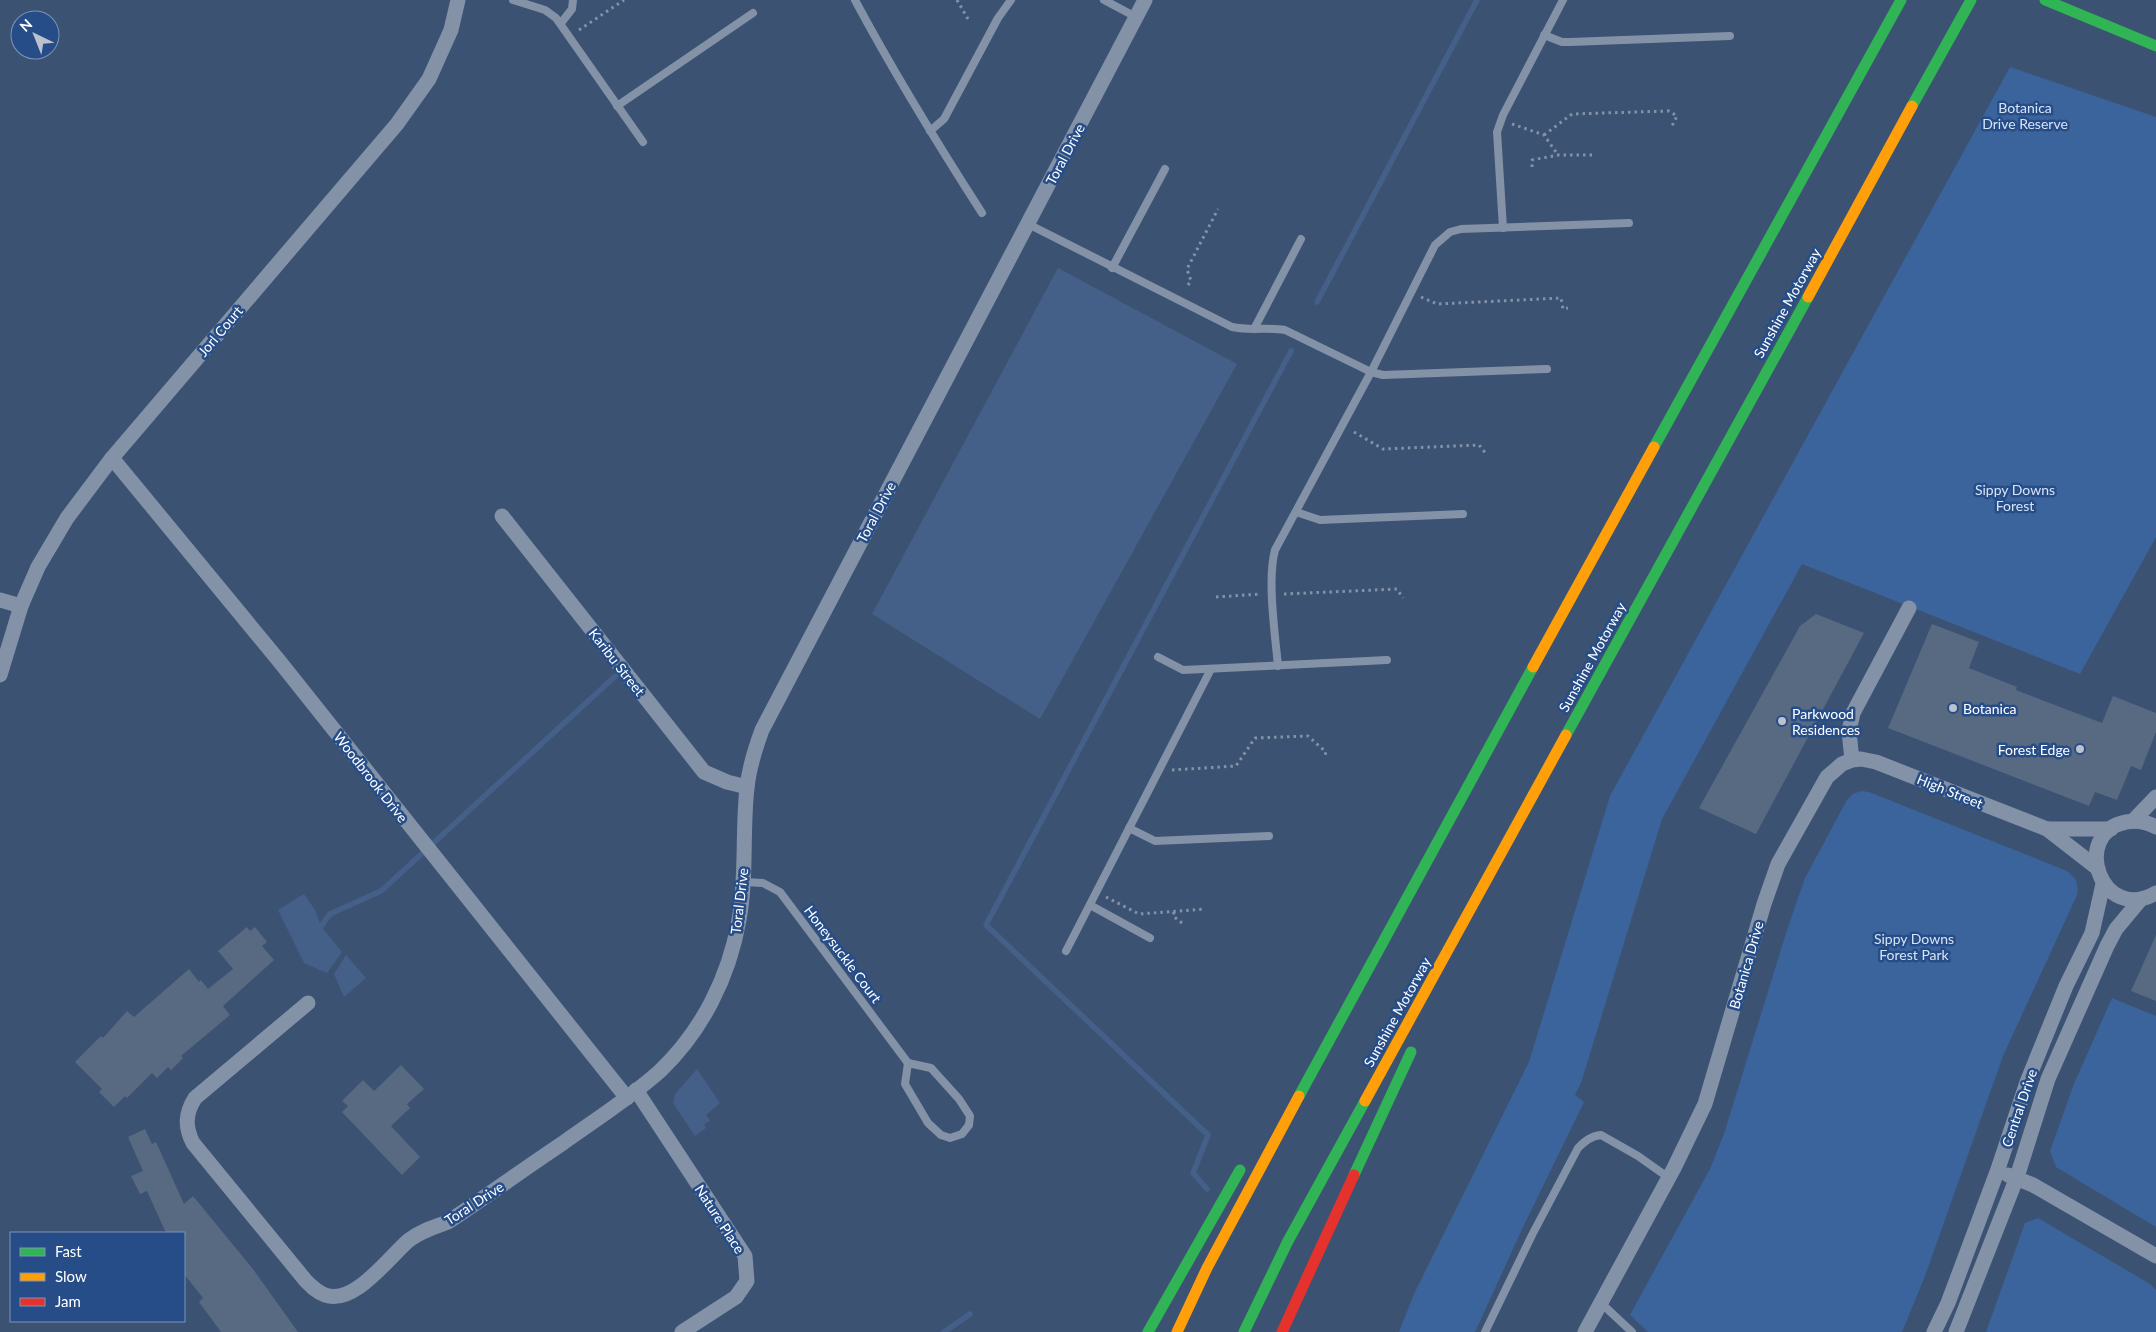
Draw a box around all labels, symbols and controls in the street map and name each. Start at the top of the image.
north arrow [10,10,60,60]
text: N [16,15,36,35]
park label: Botanica Drive Reserve [1982,99,2068,132]
street label: Toral Drive [1042,121,1088,187]
street label: Sunshine Motorway [1750,245,1825,361]
street label: Jorl Court [194,302,246,360]
street label: Toral Drive [853,479,899,545]
park label: Sippy Downs Forest [1975,481,2055,514]
street label: Sunshine Motorway [1555,599,1630,715]
street label: Karibu Street [585,625,649,699]
place label: Botanica [1963,700,2017,717]
marker: Botanica [1947,702,1959,714]
place label: Parkwood Residences [1792,705,1860,738]
marker: Parkwood Residences [1776,715,1788,727]
street label: Woodbrook Drive [330,728,412,826]
place label: Forest Edge [1998,741,2070,758]
marker: Forest Edge [2074,743,2086,755]
street label: High Street [1915,770,1985,812]
street label: Toral Drive [726,867,752,935]
street label: Honeysuckle Court [801,902,885,1006]
street label: Botanica Drive [1725,919,1767,1011]
park label: Sippy Downs Forest Park [1874,930,1954,963]
street label: Sunshine Motorway [1360,954,1435,1070]
street label: Central Drive [1998,1067,2040,1149]
street label: Toral Drive [441,1178,507,1228]
street label: Nature Place [691,1181,749,1257]
legend [10,1232,185,1322]
text: Fast [55,1242,82,1260]
text: Slow [55,1267,87,1285]
text: Jam [55,1292,81,1310]

